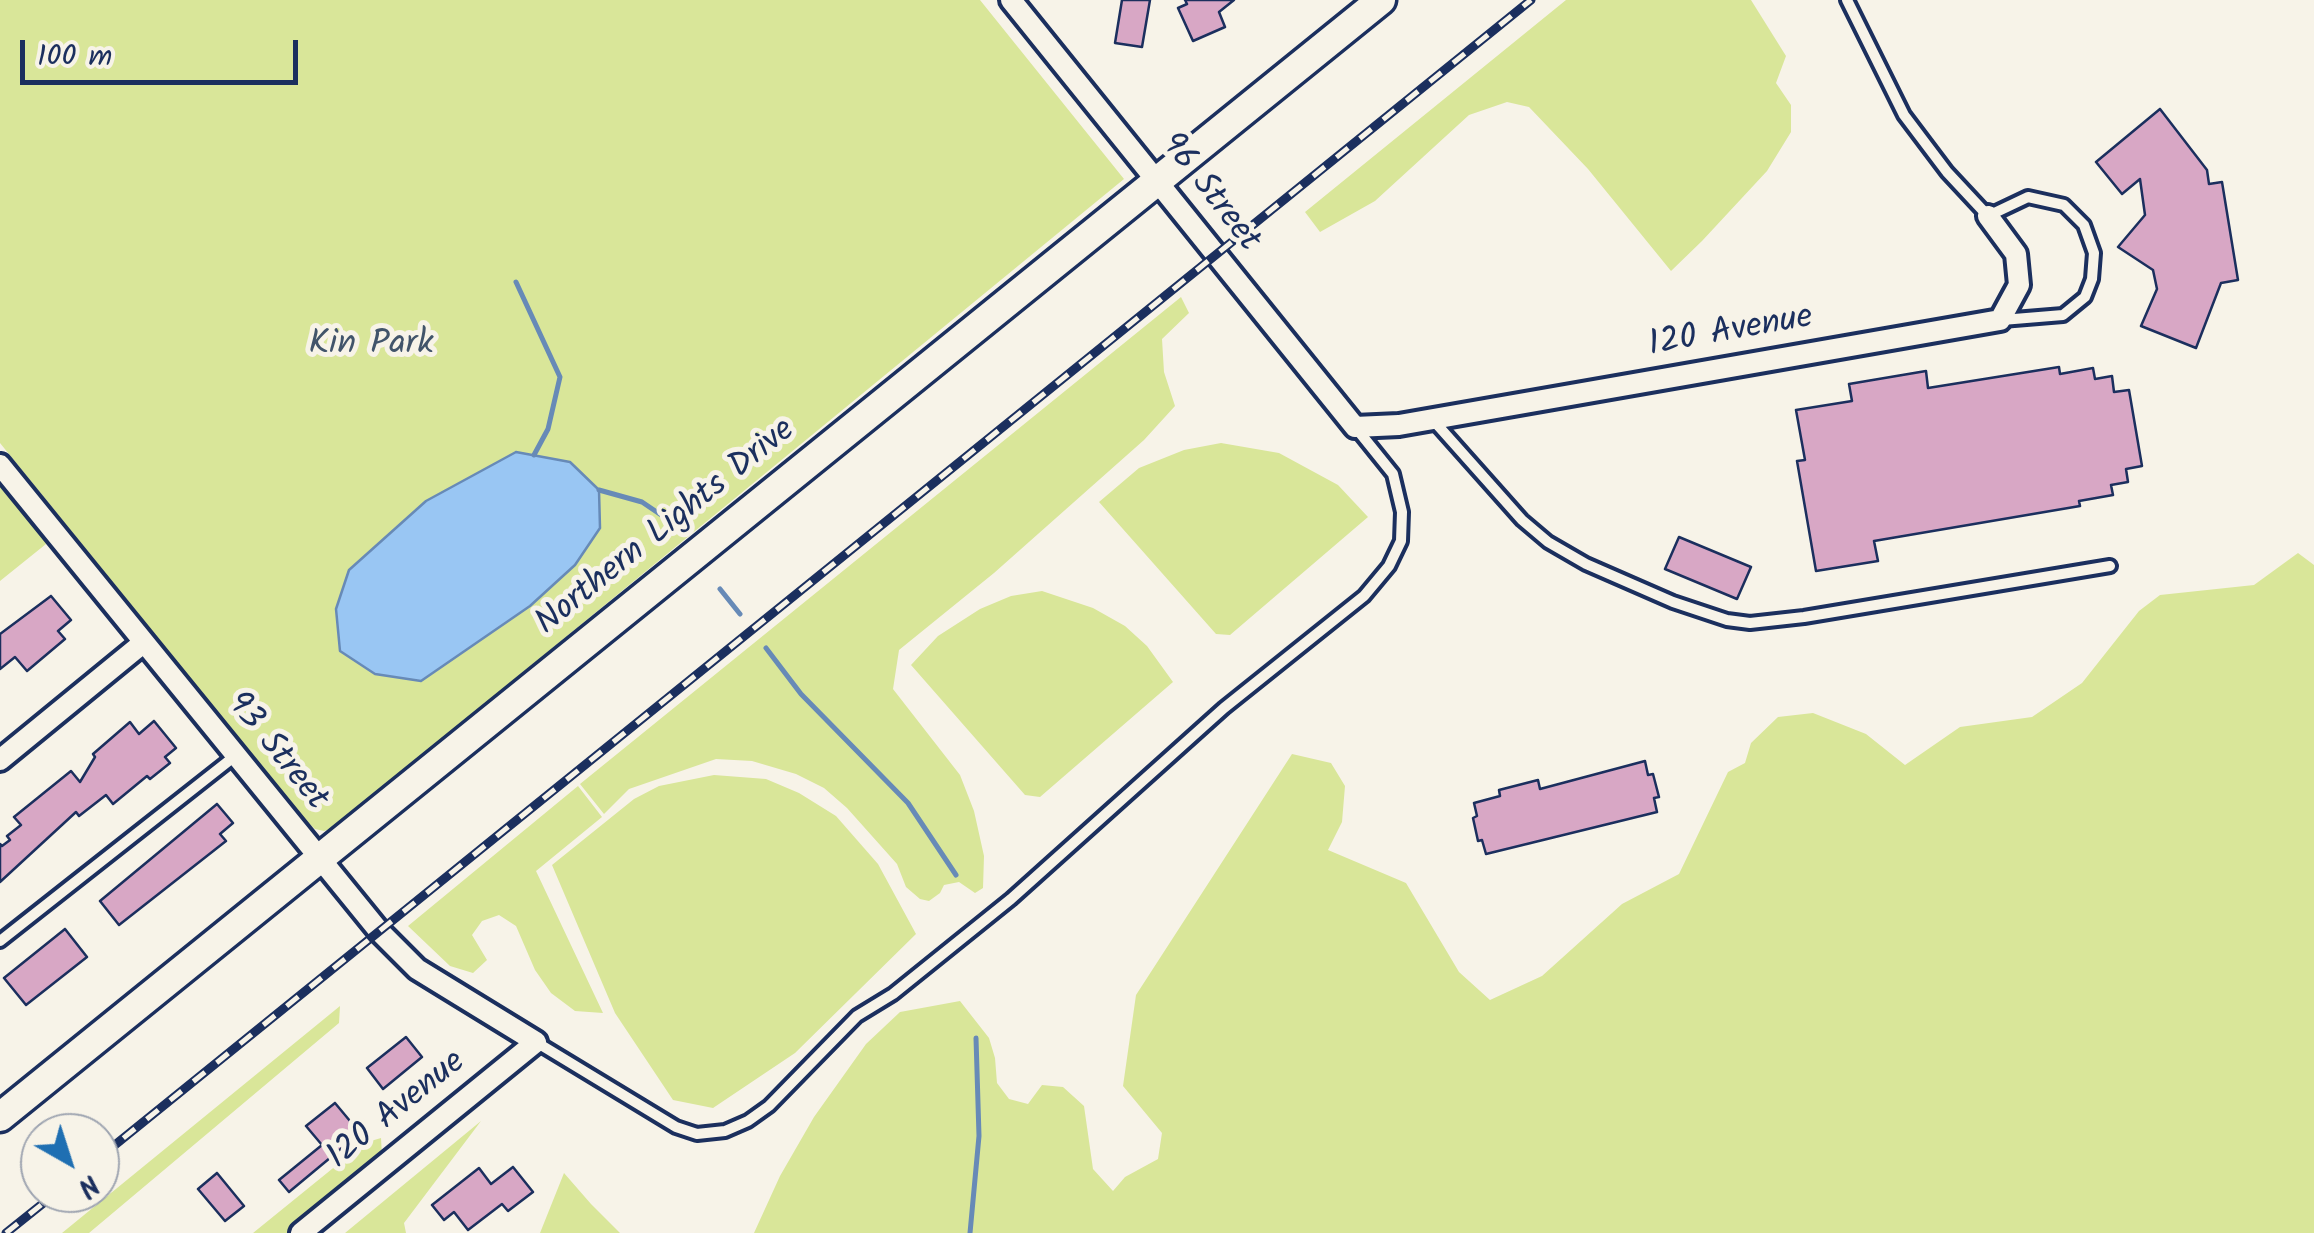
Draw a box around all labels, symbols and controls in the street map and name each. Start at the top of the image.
scale bar [25,20,302,82]
text: 100 m [37,33,112,81]
street label: 96 Street [1149,126,1267,262]
street label: 120 Avenue [1646,299,1816,369]
park label: Kin Park [308,326,434,368]
street label: Northern Lights Drive [529,411,805,647]
street label: 93 Street [215,685,335,821]
street label: 120 Avenue [320,1043,476,1181]
north arrow [20,1113,120,1213]
text: N [67,1162,109,1208]

